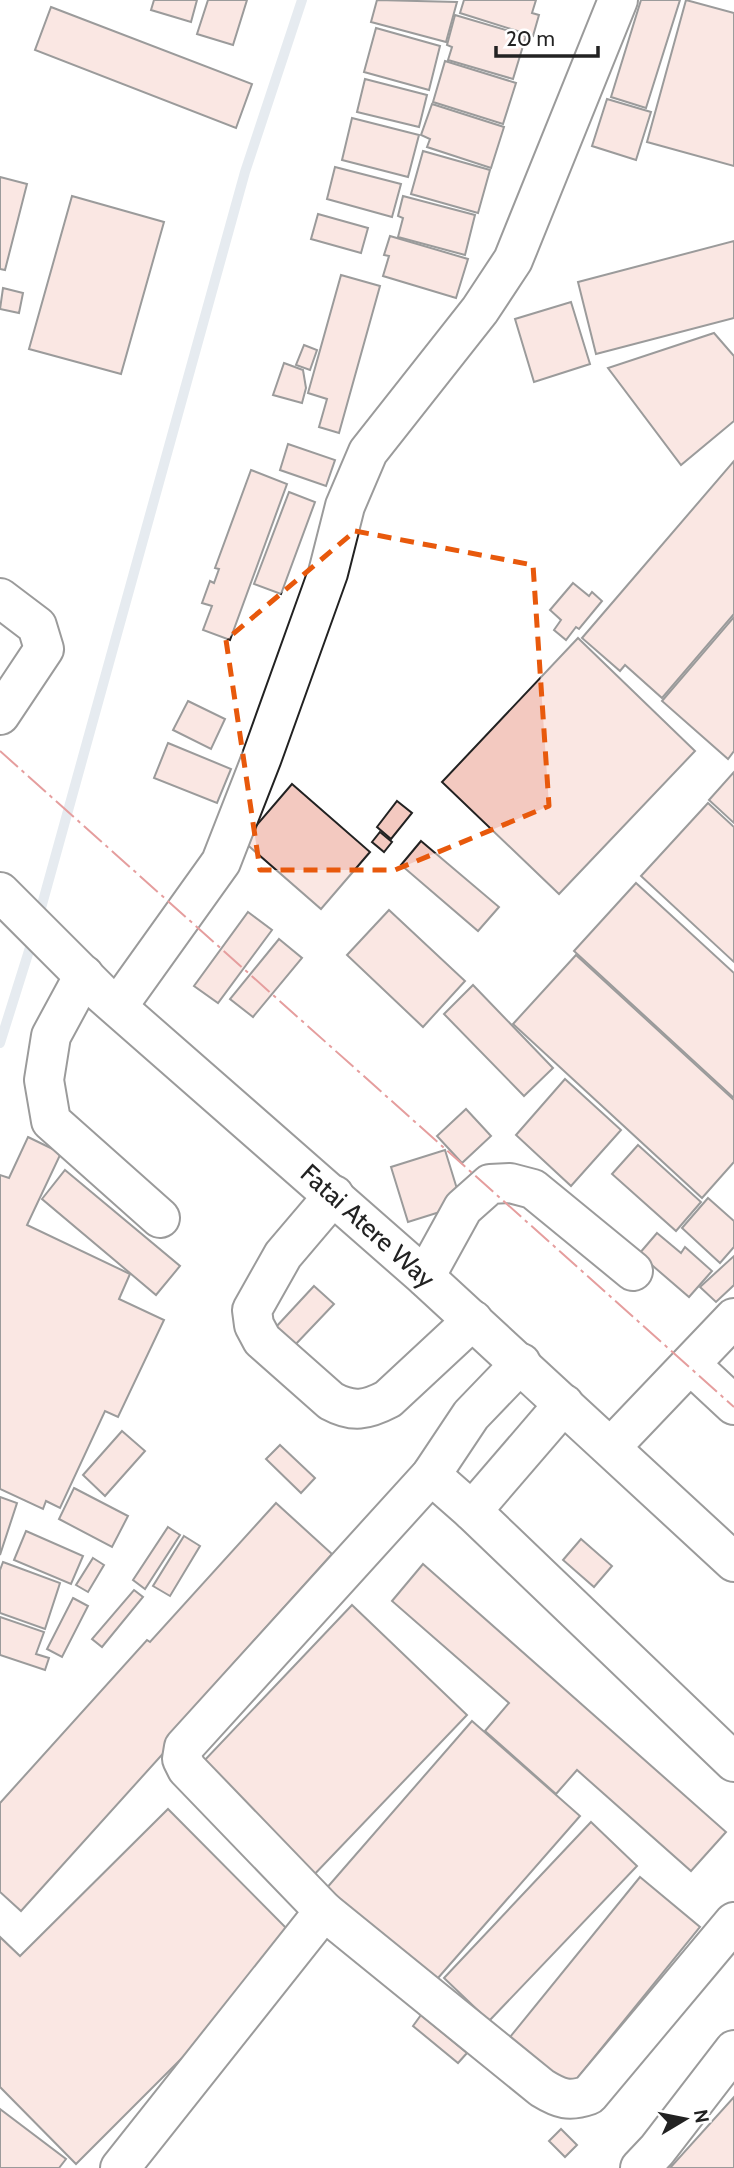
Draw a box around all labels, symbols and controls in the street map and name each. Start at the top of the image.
scale bar [496,14,598,58]
text: 20 m [506,26,555,51]
street label: Fatai Atere Way [294,1157,442,1295]
north arrow [650,2084,720,2154]
text: N [689,2108,714,2125]

